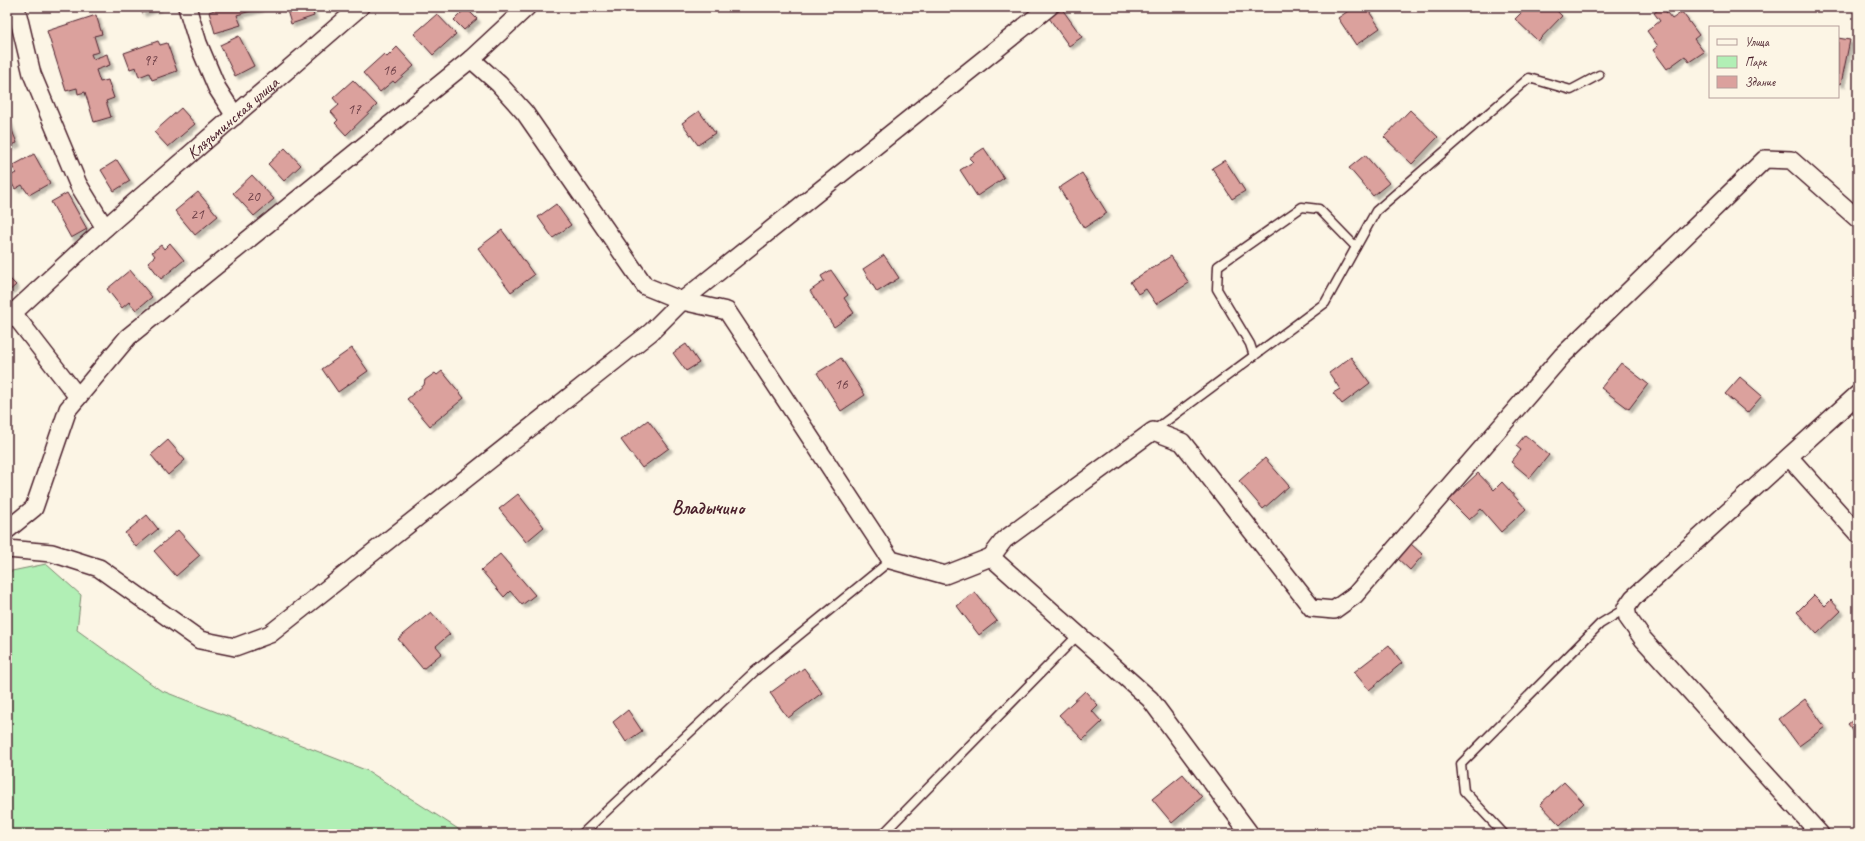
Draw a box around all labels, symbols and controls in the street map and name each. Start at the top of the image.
legend [1709,26,1839,98]
text: Улица [1745,34,1770,50]
house number: 97 [143,51,158,70]
text: Парк [1745,54,1768,70]
house number: 16 [382,61,397,80]
street label: Клязьминская улица [182,71,284,163]
text: Здание [1745,74,1776,90]
house number: 17 [347,100,362,119]
house number: 20 [246,187,261,206]
house number: 21 [190,205,205,224]
house number: 16 [834,375,849,394]
district label: Владычино [672,496,747,520]

